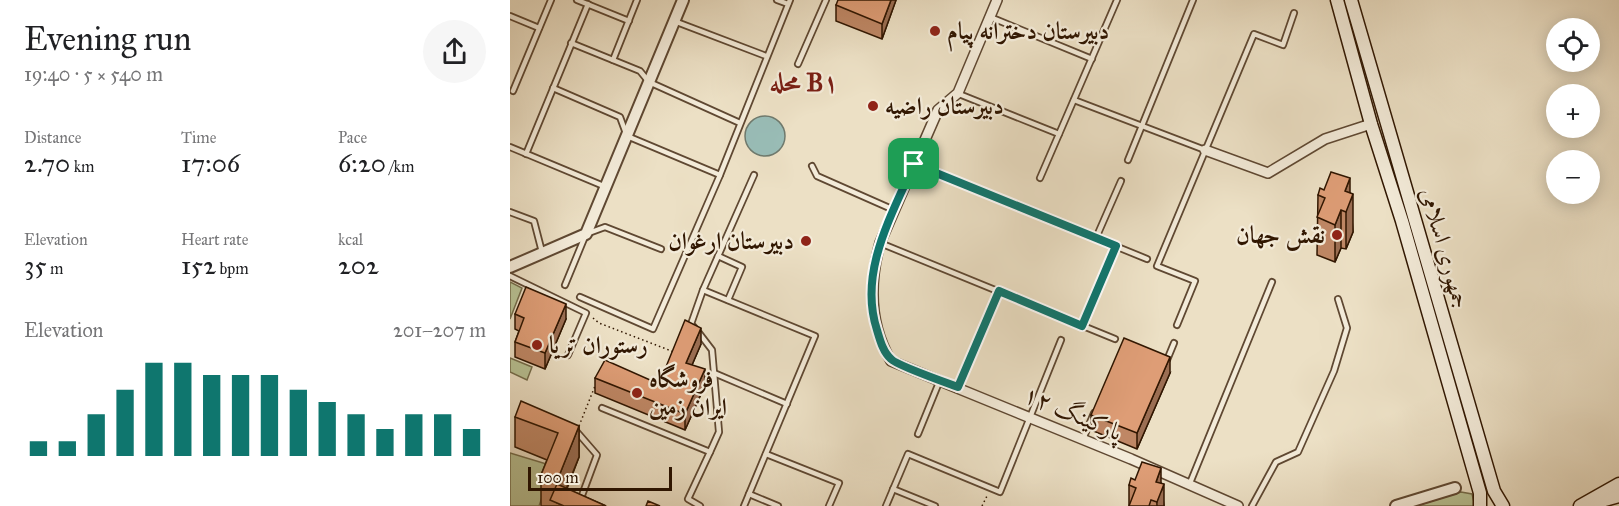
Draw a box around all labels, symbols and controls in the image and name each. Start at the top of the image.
place label: دبیرستان دخترانه پیام [947,16,1109,52]
map controls [1546,18,1600,204]
button: locate [1546,18,1600,72]
text: Evening run [24,19,191,59]
button: share [423,20,486,83]
marker: دبیرستان دخترانه پیام [928,24,942,38]
text: 19:40 · 5 × 540 m [24,62,163,86]
district label: محله B۱ [769,66,839,98]
button: + [1546,84,1600,138]
place label: دبیرستان راضیه [885,91,1004,121]
marker: دبیرستان راضیه [866,99,880,113]
text: Distance [24,128,81,147]
text: Time [181,128,216,147]
text: Pace [338,128,367,147]
pin [888,138,939,189]
text: 2.70 [24,147,70,179]
text: 17:06 [181,147,240,179]
text: 6:20 [338,147,386,179]
icon: arrive [897,147,930,180]
button: − [1546,150,1600,204]
text: km [70,157,95,176]
text: /km [386,157,414,176]
street label: جمهوری اسلامی [1413,184,1477,312]
place label: نقش جهان [1236,220,1325,251]
place label: دبیرستان ارغوان [668,226,794,256]
marker: نقش جهان [1330,228,1344,242]
text: Elevation [24,230,88,249]
text: Heart rate [181,230,248,249]
text: kcal [338,230,363,249]
marker: دبیرستان ارغوان [799,234,813,248]
text: 35 [24,249,46,281]
text: 152 [181,249,216,281]
text: 202 [338,249,379,281]
text: m [46,259,63,278]
text: bpm [216,259,249,278]
text: Elevation [24,318,103,342]
text: 201–207 m [393,318,486,342]
place label: رستوران تریا [549,330,648,360]
marker: رستوران تریا [530,338,544,352]
place label: فروشگاه ایران زمین [649,363,727,422]
street label: پارکینگ ۱۲ [1018,379,1128,450]
marker: فروشگاه ایران زمین [630,386,644,400]
scale bar [528,464,672,492]
text: 100 m [537,468,579,487]

